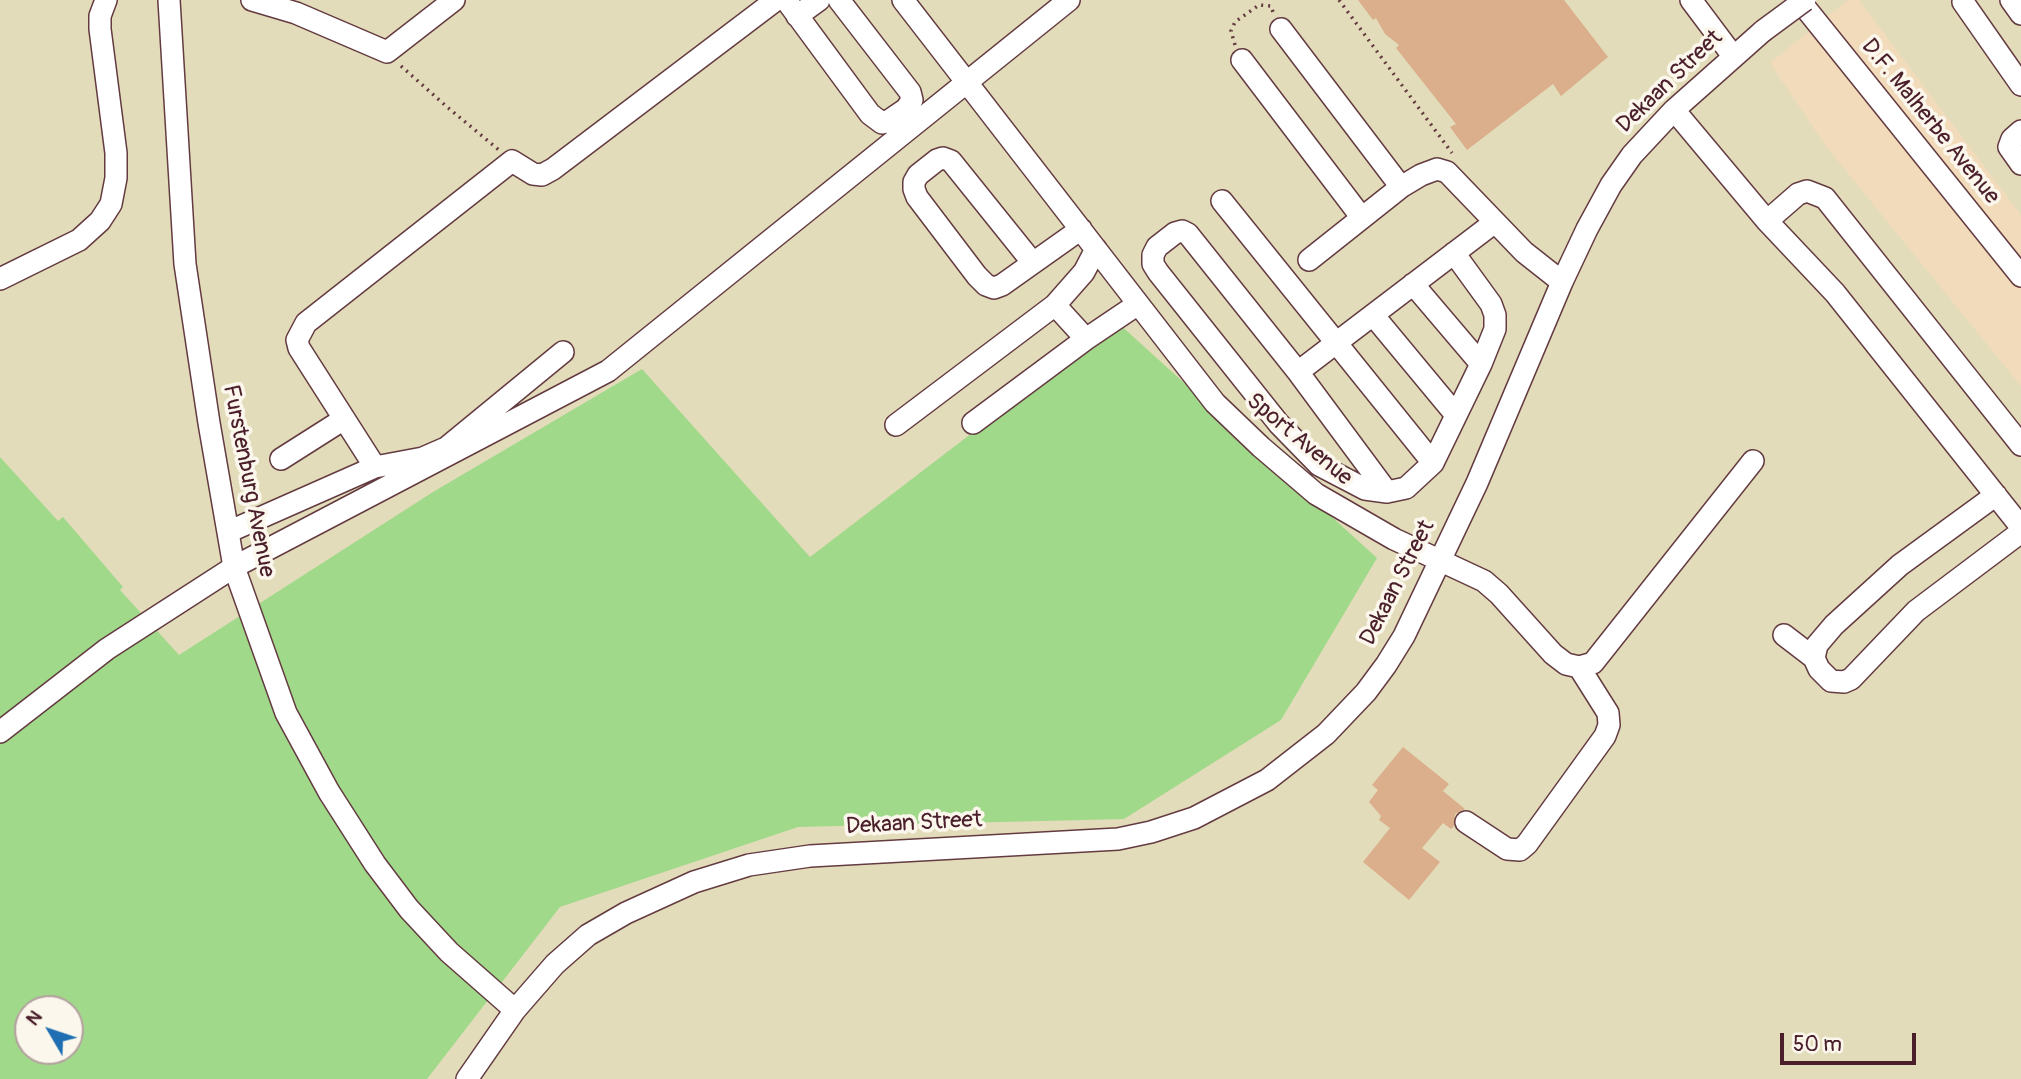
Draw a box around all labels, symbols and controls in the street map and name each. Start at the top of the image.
street label: Dekaan Street [1611,25,1729,139]
street label: D.F. Malherbe Avenue [1855,34,2005,210]
street label: Furstenburg Avenue [216,382,280,580]
street label: Sport Avenue [1240,388,1358,492]
street label: Dekaan Street [1355,516,1441,650]
street label: Dekaan Street [845,807,983,841]
north arrow [14,995,84,1065]
text: N [21,1006,48,1031]
scale bar [1783,1020,1920,1064]
text: 50 m [1793,1031,1842,1058]

